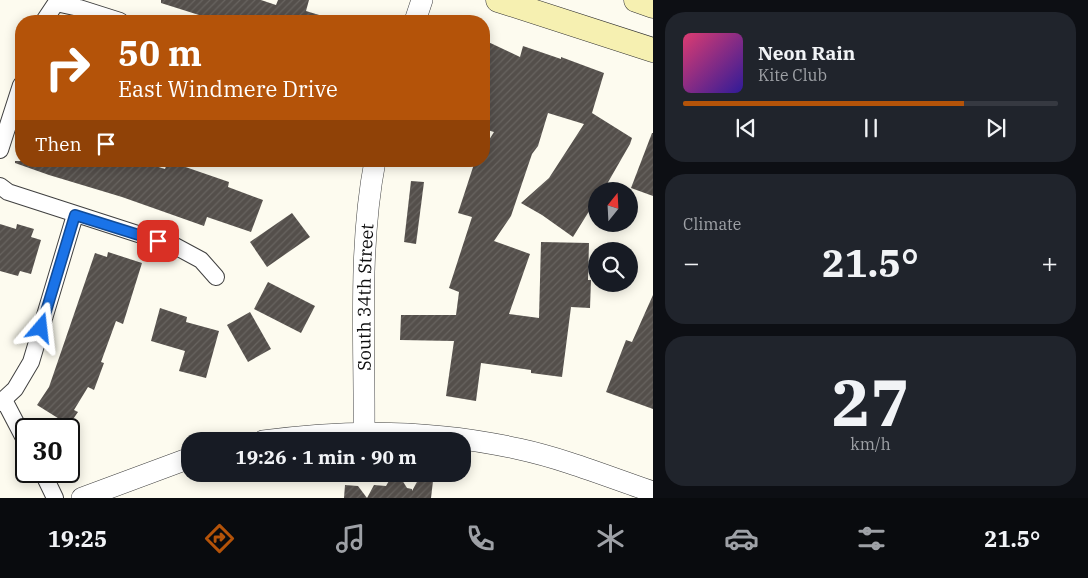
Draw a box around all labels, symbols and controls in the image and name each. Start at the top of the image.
text: 50 m [118,30,202,76]
icon: right [35,35,100,100]
text: Neon Rain [758,41,855,65]
text: Kite Club [758,65,827,85]
text: East Windmere Drive [118,74,338,103]
icon: previous [732,114,760,142]
icon: pause [857,114,885,142]
icon: next [982,114,1010,142]
icon: arrive [92,130,120,158]
text: Then [35,132,82,156]
north arrow [588,182,638,232]
map controls [588,182,638,292]
text: Climate [683,214,741,234]
pin [137,220,179,262]
street label: South 34th Street [352,222,378,371]
icon: arrive [144,227,172,255]
text: 21.5° [822,238,919,287]
button: search [588,242,638,292]
text: − [683,244,700,281]
text: + [1041,244,1058,281]
position arrow [14,301,66,353]
text: 27 [831,359,910,444]
speed limit sign: 30 [15,418,80,483]
text: km/h [850,434,891,454]
text: 19:26 · 1 min · 90 m [235,445,417,469]
icon: directions [202,521,237,556]
icon: music [333,521,368,556]
icon: phone [463,521,498,556]
icon: climate [593,521,628,556]
icon: car [724,521,759,556]
icon: filters [854,521,889,556]
text: 19:25 [48,524,107,553]
text: 21.5° [984,524,1040,553]

